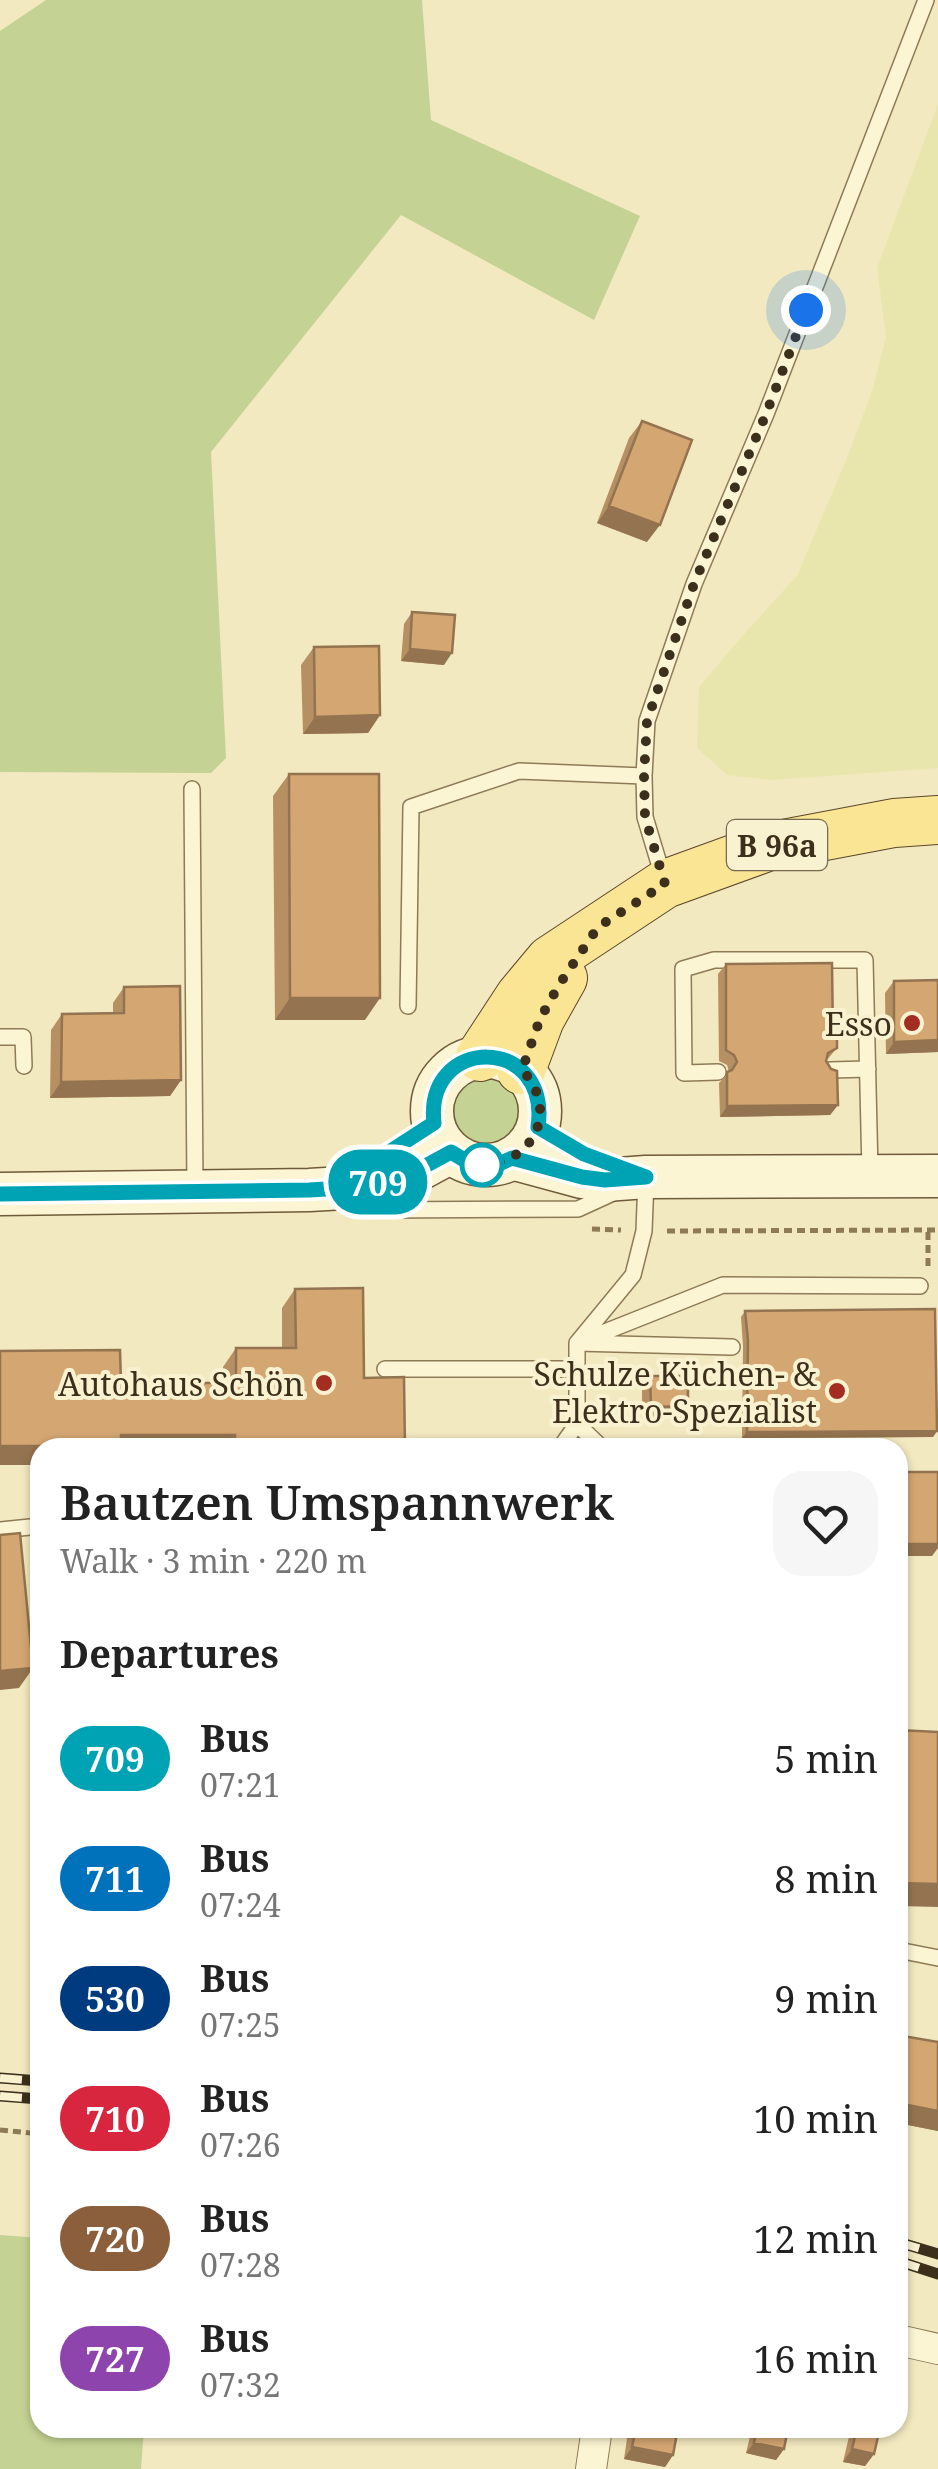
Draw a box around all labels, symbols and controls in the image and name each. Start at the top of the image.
your location [781,285,831,335]
road number: B 96a [727,820,827,870]
place label: Esso [825,1002,892,1045]
marker: Esso [901,1012,923,1034]
unlabelled marker [461,1144,503,1186]
line badge: 709 [320,1150,436,1214]
text: 709 [348,1159,408,1206]
place label: Schulze Küchen- & Elektro-Spezialist [534,1352,817,1432]
place label: Autohaus Schön [58,1362,304,1405]
marker: Autohaus Schön [313,1372,335,1394]
marker: Schulze Küchen- & Elektro-Spezialist [826,1380,848,1402]
text: Bautzen Umspannwerk [60,1469,614,1534]
button: heart [773,1471,878,1576]
text: Walk · 3 min · 220 m [60,1539,367,1582]
text: Departures [60,1627,279,1679]
text: Bus [200,1711,269,1763]
text: 5 min [774,1732,878,1784]
text: 709 [85,1735,145,1782]
text: 07:21 [200,1763,281,1806]
text: Bus [200,1831,269,1883]
text: 8 min [774,1852,878,1904]
text: 711 [85,1855,145,1902]
text: 07:24 [200,1883,281,1926]
text: Bus [200,1951,269,2003]
text: 9 min [774,1972,878,2024]
text: 530 [85,1975,145,2022]
text: 07:25 [200,2003,281,2046]
text: Bus [200,2071,269,2123]
text: 10 min [753,2092,878,2144]
text: 710 [85,2095,145,2142]
text: 07:26 [200,2123,281,2166]
text: Bus [200,2191,269,2243]
text: 12 min [753,2212,878,2264]
text: 720 [85,2215,145,2262]
text: 07:28 [200,2243,281,2286]
text: Bus [200,2311,269,2363]
text: 16 min [753,2332,878,2384]
text: 727 [85,2335,145,2382]
text: 07:32 [200,2363,281,2406]

